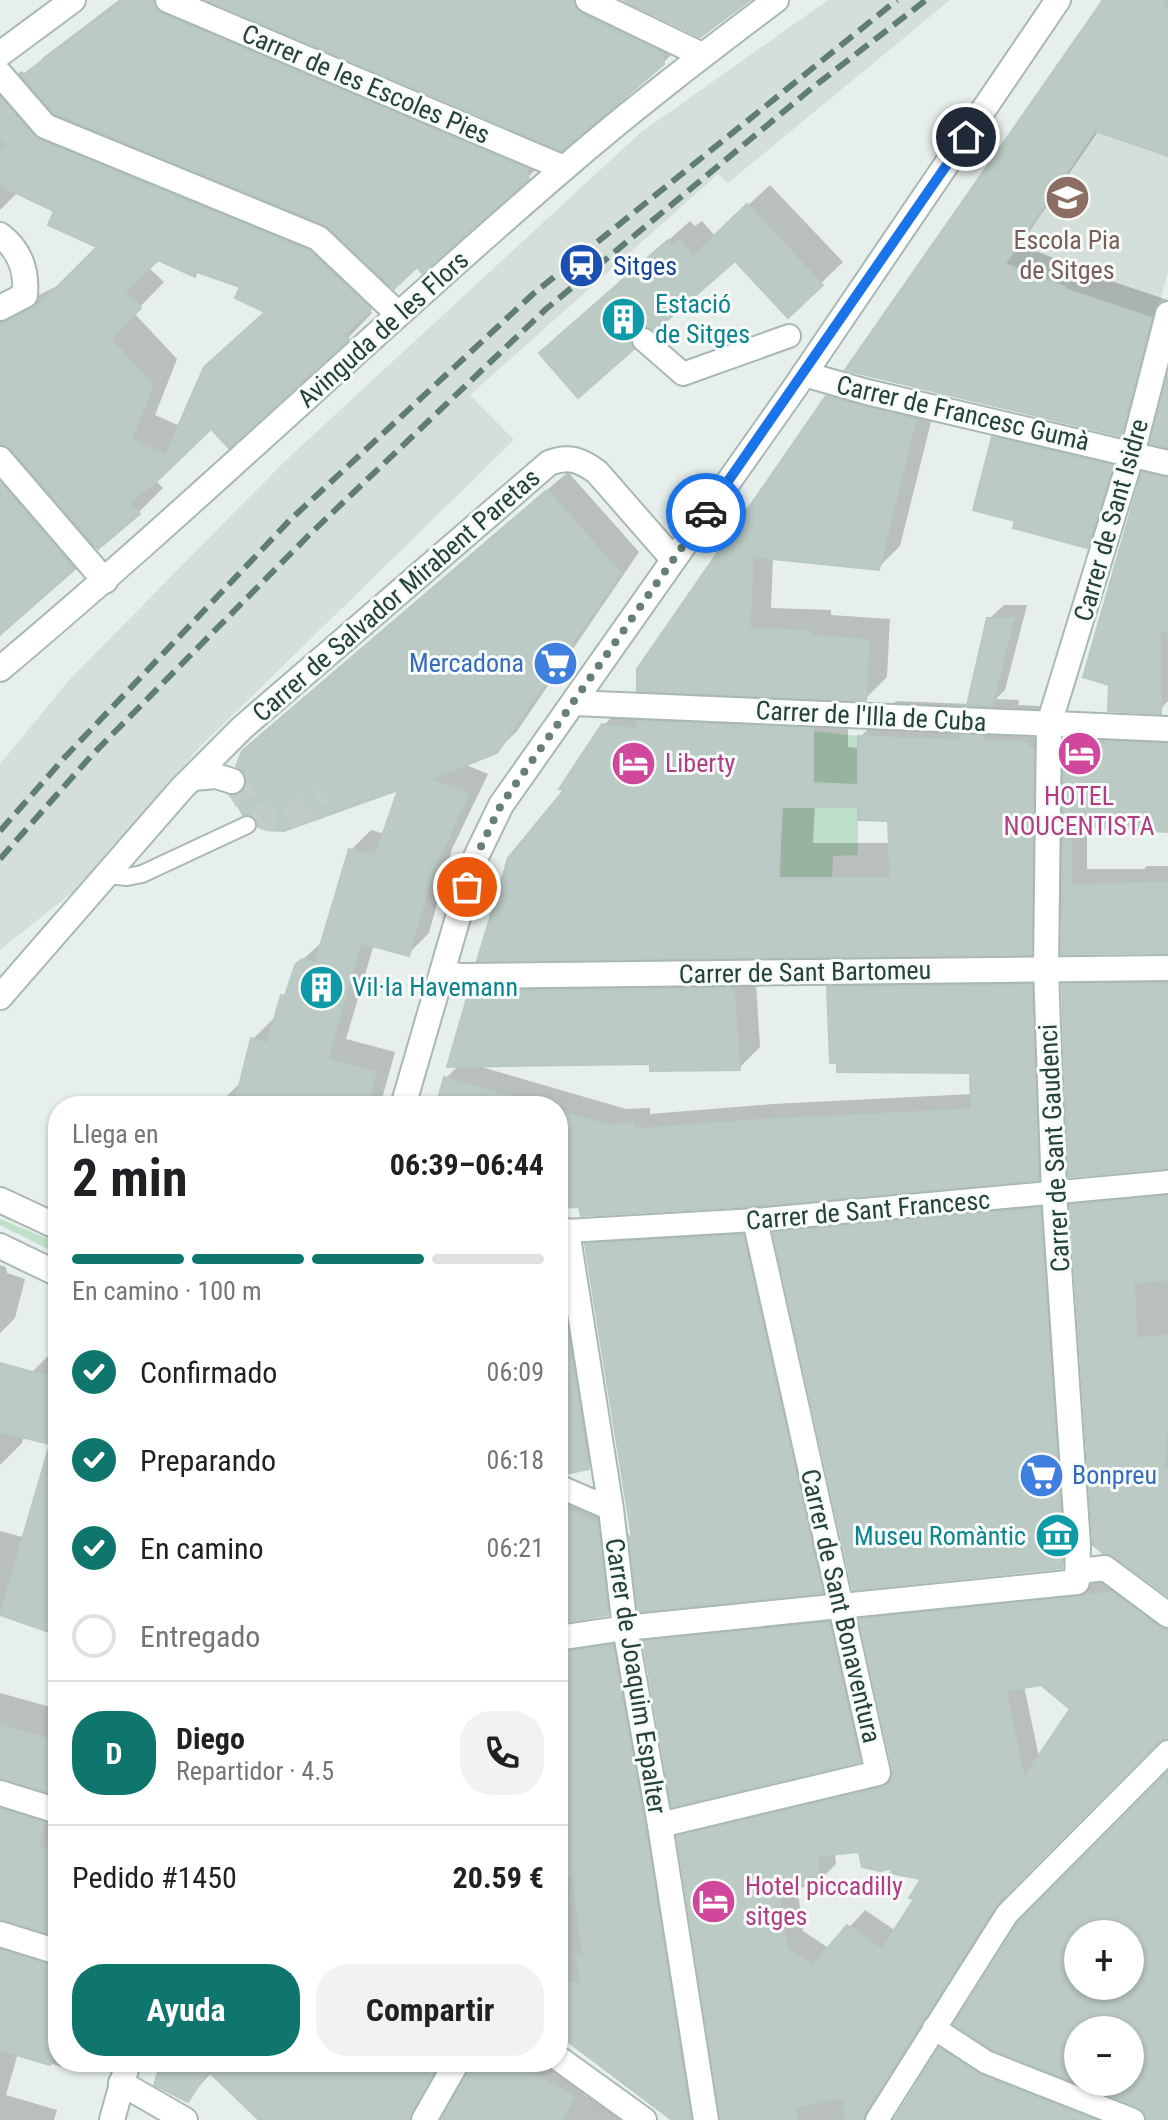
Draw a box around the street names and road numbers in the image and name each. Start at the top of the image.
street label: Carrer de les Escoles Pies [238,18,494,150]
street label: Avinguda de les Flors [292,245,474,413]
street label: Carrer de Francesc Gumà [834,369,1092,457]
street label: Carrer de Sant Isidre [1068,415,1154,625]
street label: Carrer de Salvador Mirabent Paretas [246,462,546,728]
street label: Carrer de l'Illa de Cuba [755,695,987,737]
street label: Carrer de Sant Bartomeu [679,955,931,989]
street label: Carrer de Sant Gaudenci [1033,1023,1075,1273]
street label: Carrer de Sant Francesc [745,1184,991,1236]
street label: Carrer de Sant Bonaventura [795,1466,887,1746]
street label: Carrer de Joaquim Espalter [599,1536,673,1816]

